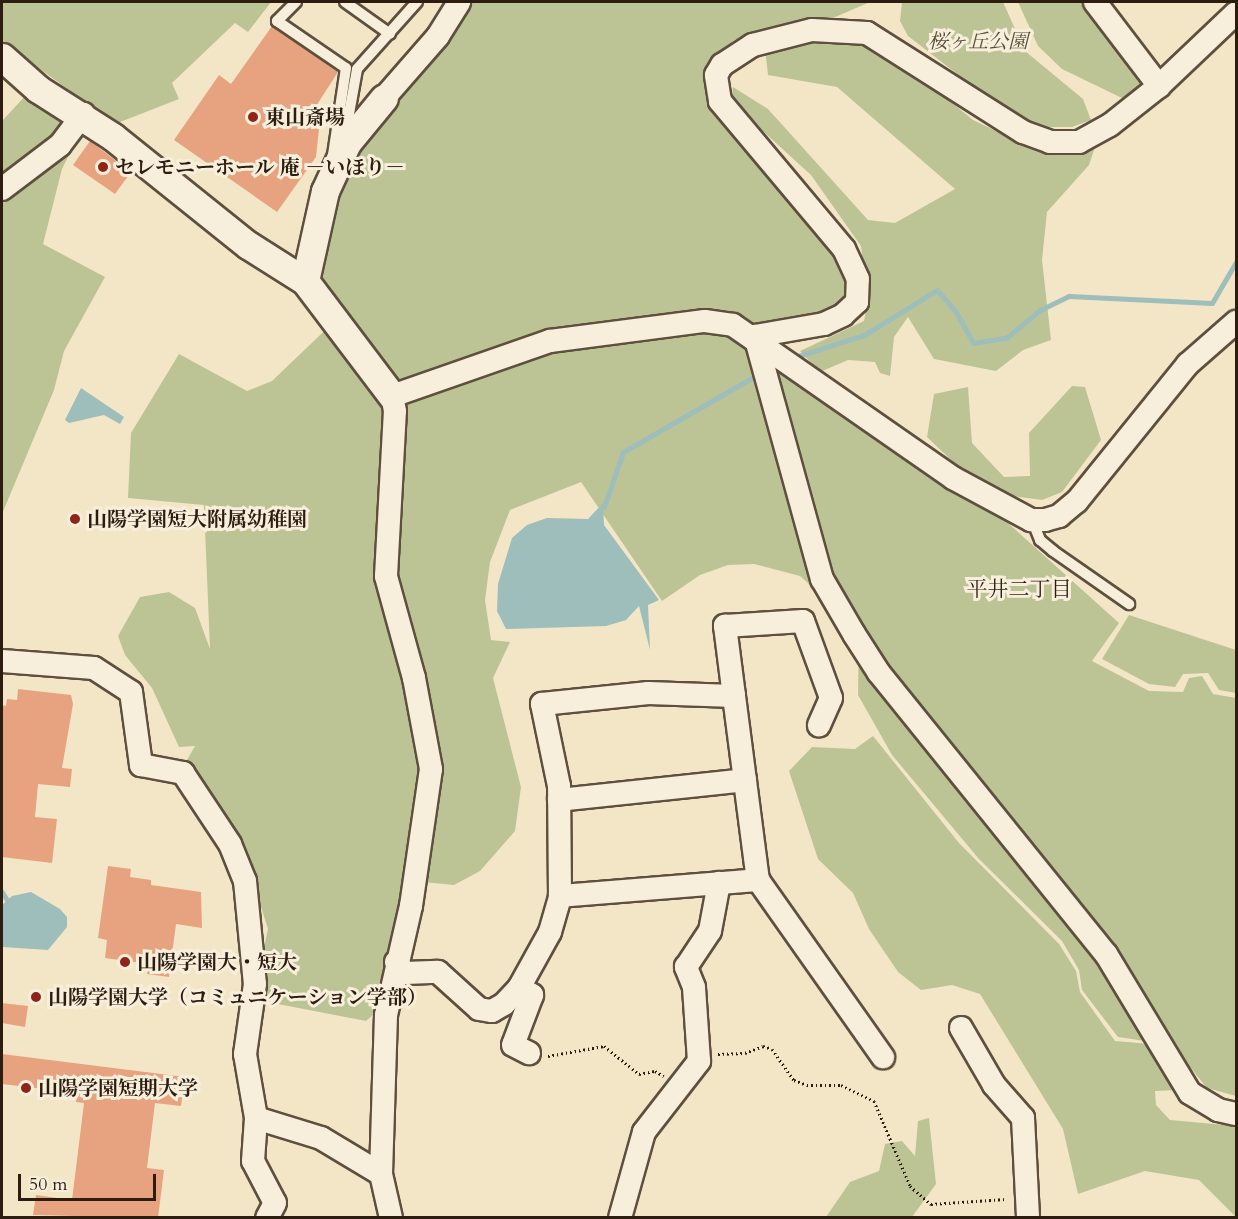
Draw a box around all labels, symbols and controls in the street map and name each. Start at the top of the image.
park label: 桜ヶ丘公園 [928,29,1028,53]
place label: 東山斎場 [265,105,345,129]
marker: 東山斎場 [246,110,260,124]
place label: セレモニーホール 庵 －いほり－ [115,155,406,179]
marker: セレモニーホール 庵 －いほり－ [96,160,110,174]
place label: 山陽学園短大附属幼稚園 [87,507,307,531]
marker: 山陽学園短大附属幼稚園 [68,512,82,526]
district label: 平井二丁目 [967,577,1071,603]
place label: 山陽学園大・短大 [137,950,297,974]
marker: 山陽学園大・短大 [118,955,132,969]
place label: 山陽学園大学（コミュニケーション学部） [48,985,428,1009]
marker: 山陽学園大学（コミュニケーション学部） [29,990,43,1004]
place label: 山陽学園短期大学 [38,1076,198,1100]
marker: 山陽学園短期大学 [19,1081,33,1095]
scale bar [21,1162,159,1200]
text: 50 m [29,1172,68,1197]

